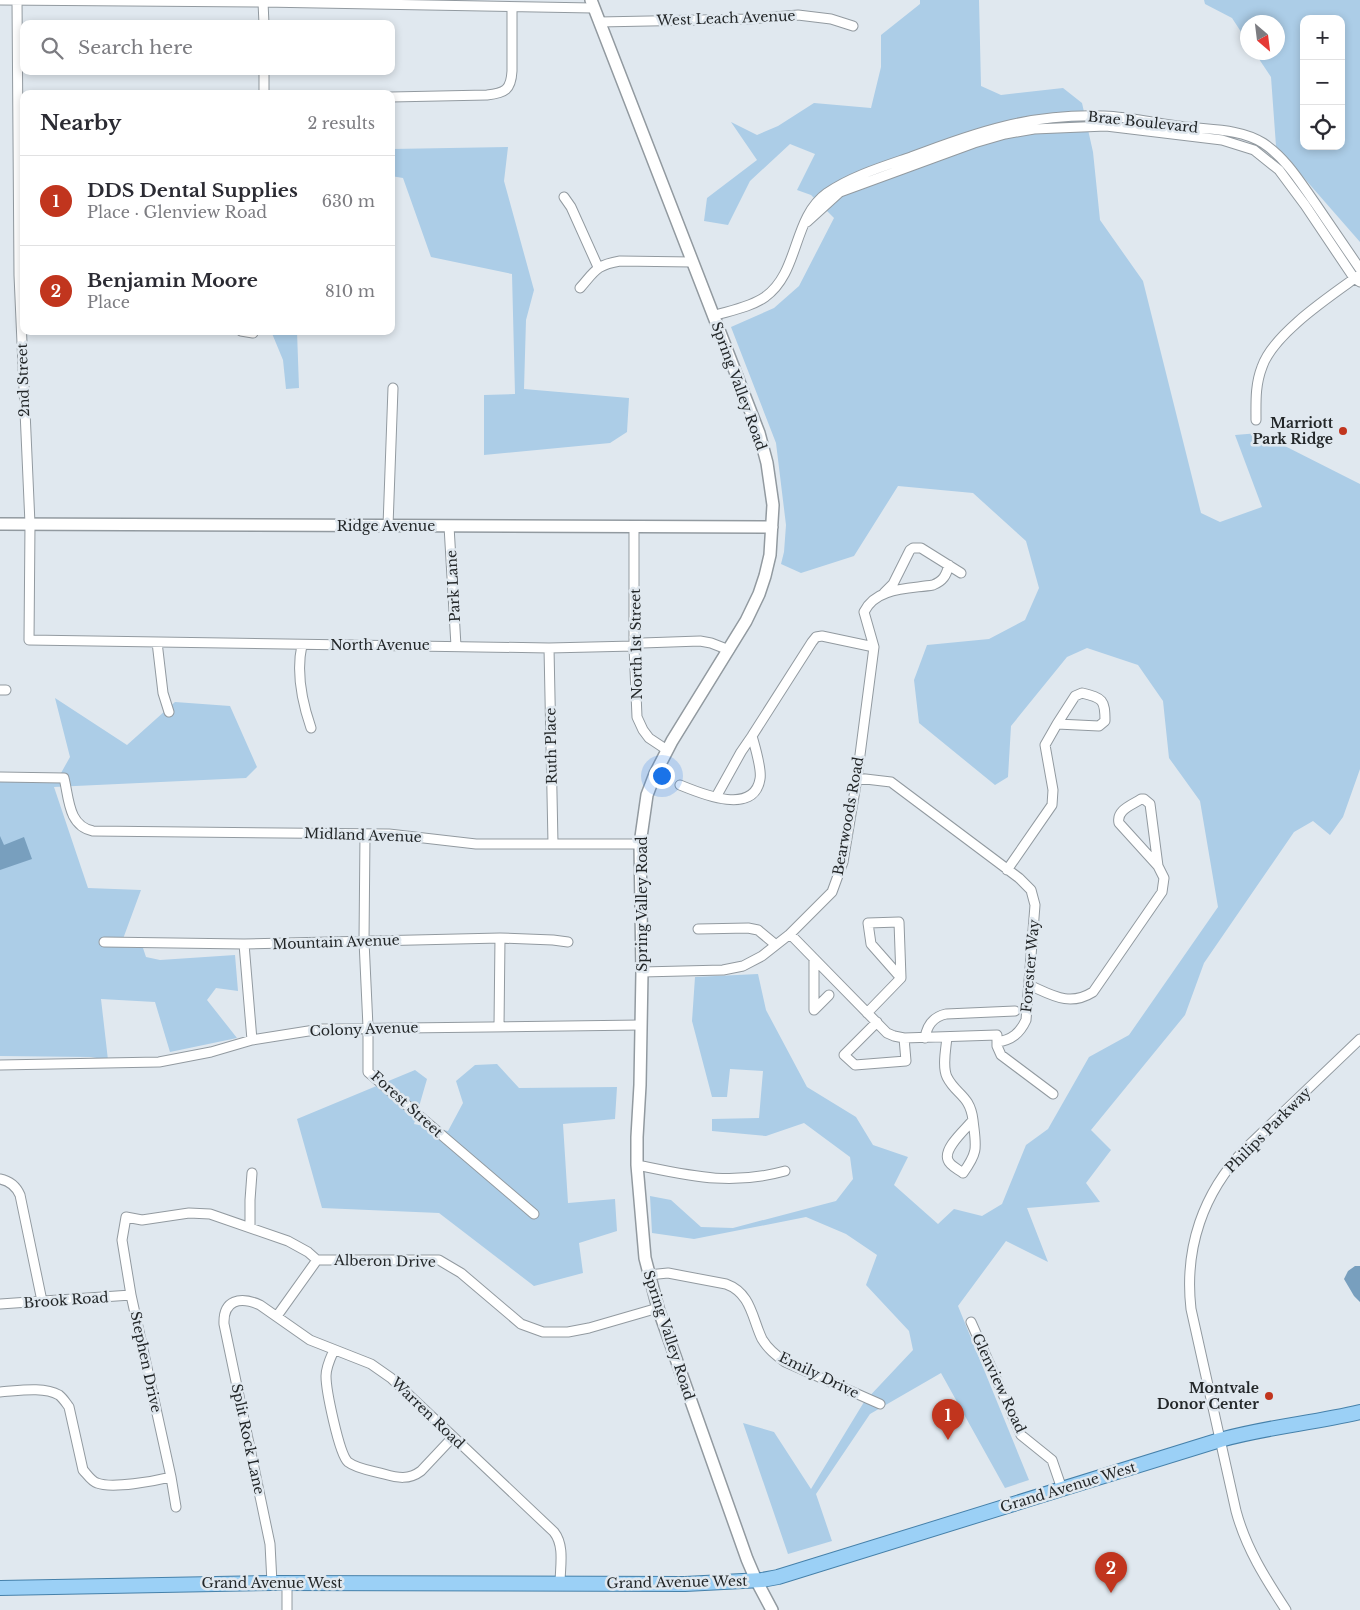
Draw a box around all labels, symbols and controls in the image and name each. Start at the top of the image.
street label: West Leach Avenue [655,7,796,29]
north arrow [1240,15,1285,60]
map controls [1300,15,1345,150]
button: + [1300,15,1345,60]
search box [20,20,395,75]
icon: search [38,34,66,62]
text: Search here [78,36,193,59]
button: − [1300,60,1345,105]
button: locate [1300,105,1345,150]
street label: Brae Boulevard [1087,107,1200,137]
text: Nearby [40,110,121,136]
text: 2 results [307,113,375,133]
text: DDS Dental Supplies [87,179,298,202]
text: 1 [53,191,59,211]
text: 630 m [322,191,375,211]
text: Place · Glenview Road [87,202,267,222]
text: Benjamin Moore [87,269,258,292]
text: 2 [51,281,61,301]
text: 810 m [325,281,375,301]
text: Place [87,292,130,312]
street label: Spring Valley Road [707,319,771,453]
street label: 2nd Street [13,342,33,417]
place label: Marriott Park Ridge [1252,414,1334,448]
marker: Marriott Park Ridge [1337,425,1349,437]
street label: Ridge Avenue [337,517,435,535]
street label: Park Lane [442,550,464,622]
street label: North 1st Street [626,588,646,700]
street label: North Avenue [330,636,430,654]
street label: Ruth Place [541,707,561,785]
street label: Bearwoods Road [829,755,867,877]
your location [649,763,675,789]
street label: Midland Avenue [304,824,422,846]
street label: Spring Valley Road [633,836,651,972]
street label: Forester Way [1017,919,1043,1013]
street label: Mountain Avenue [272,931,400,953]
street label: Colony Avenue [309,1018,419,1040]
street label: Forest Street [367,1067,447,1141]
street label: Philips Parkway [1221,1083,1315,1177]
street label: Alberon Drive [333,1251,436,1271]
street label: Spring Valley Road [640,1268,699,1403]
street label: Brook Road [23,1288,110,1312]
street label: Stephen Drive [126,1310,166,1414]
street label: Glenview Road [968,1330,1030,1436]
street label: Emily Drive [776,1348,862,1402]
street label: Warren Road [387,1373,469,1453]
place label: Montvale Donor Center [1157,1379,1259,1413]
street label: Split Rock Lane [227,1382,269,1496]
marker: Montvale Donor Center [1263,1390,1275,1402]
pin: 1 [932,1399,964,1440]
street label: Grand Avenue West [998,1458,1139,1516]
pin: 2 [1095,1552,1127,1593]
street label: Grand Avenue West [606,1572,748,1592]
street label: Grand Avenue West [202,1574,343,1592]

